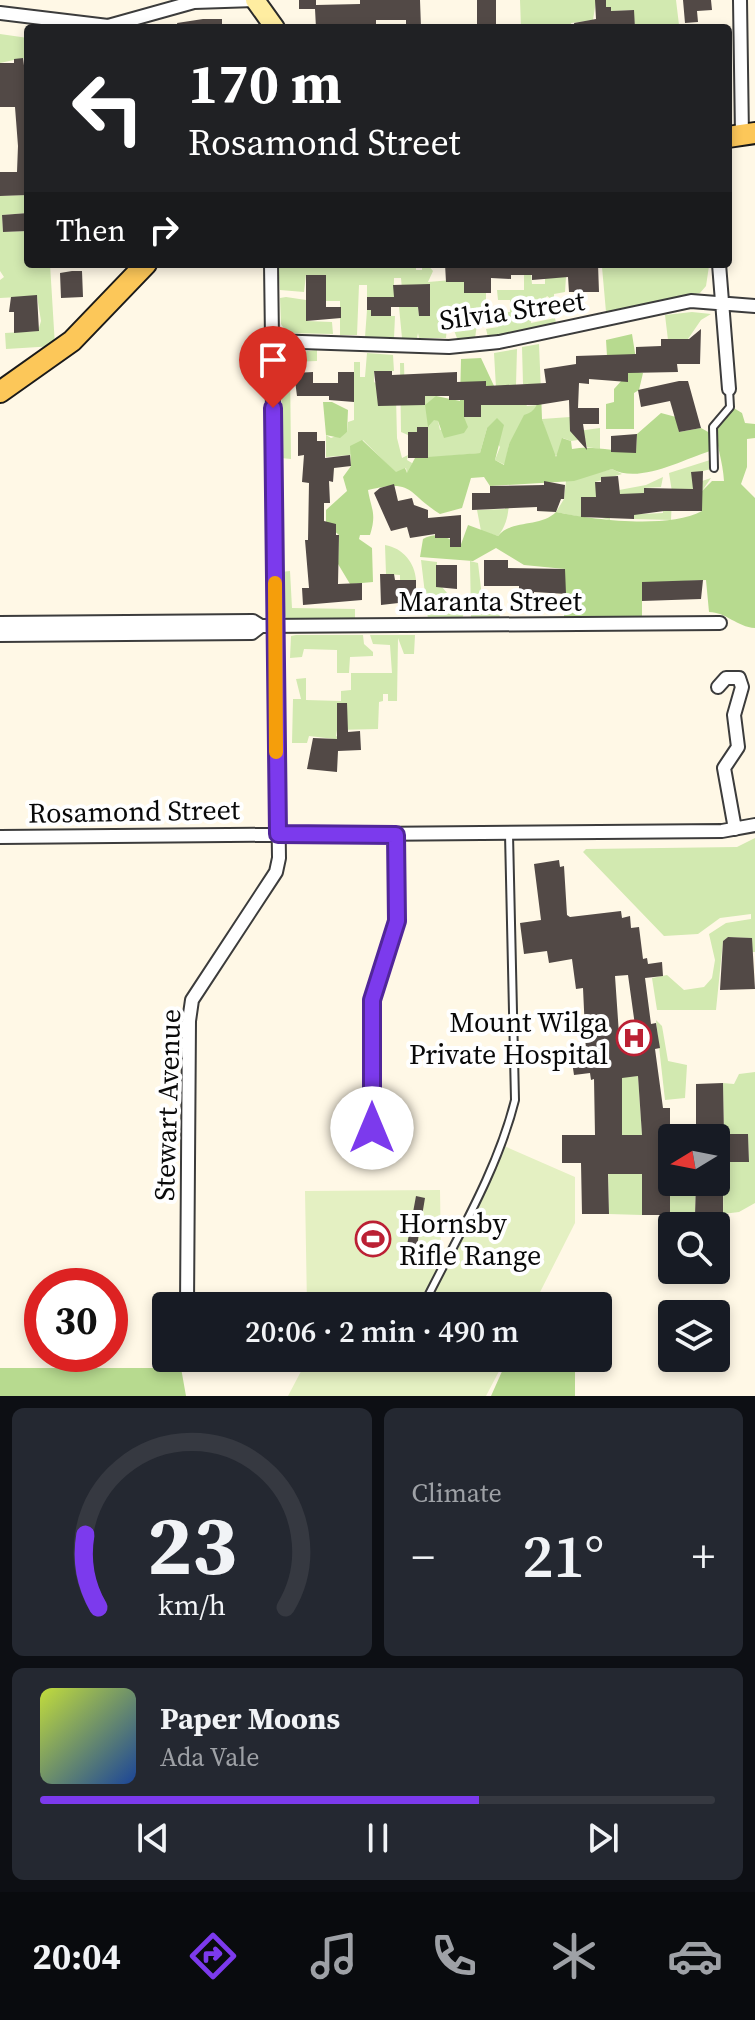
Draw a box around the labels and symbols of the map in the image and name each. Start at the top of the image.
street label: Silvia Street [437,281,588,339]
pin [239,326,307,408]
street label: Maranta Street [398,582,583,620]
street label: Rosamond Street [28,790,241,832]
place label: Mount Wilga Private Hospital [409,1003,609,1073]
street label: Stewart Avenue [145,1008,189,1202]
hospital icon: Mount Wilga Private Hospital [615,1019,653,1057]
position arrow [330,1086,414,1170]
north arrow [658,1124,730,1196]
place label: Hornsby Rifle Range [399,1204,541,1274]
sports icon: Hornsby Rifle Range [354,1220,392,1258]
speed limit sign: 30 [24,1268,128,1372]

